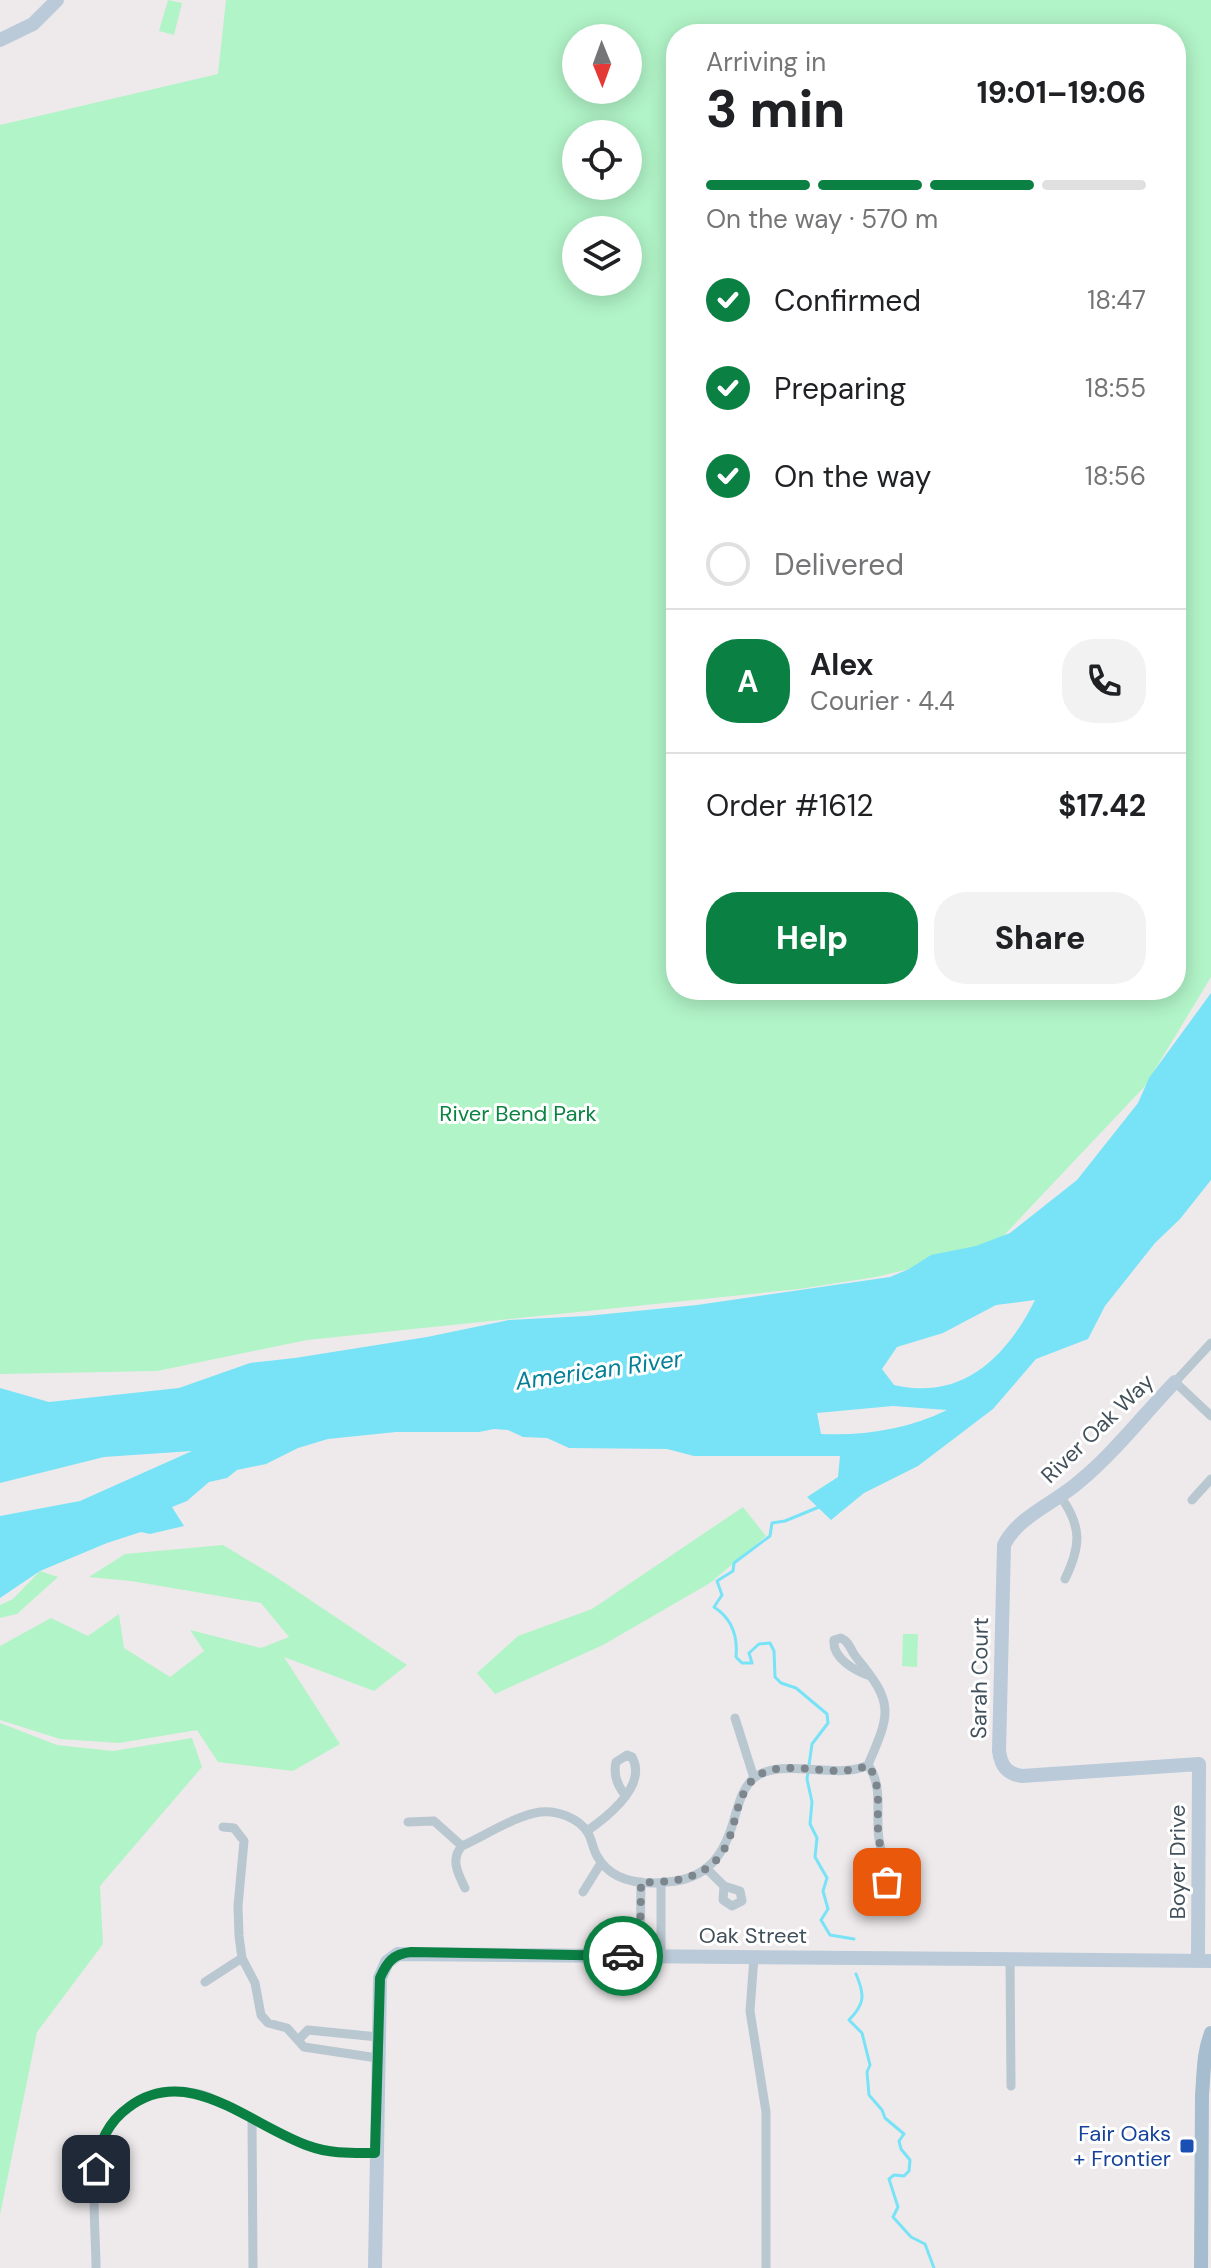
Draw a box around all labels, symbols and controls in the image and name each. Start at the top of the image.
north arrow [562,24,642,104]
map controls [562,24,642,296]
text: Arriving in [706,45,826,79]
text: 19:01–19:06 [977,73,1146,112]
text: 3 min [706,75,845,143]
button: locate [562,120,642,200]
text: On the way · 570 m [706,202,938,236]
button: layers [562,216,642,296]
icon: check [706,278,750,322]
text: Confirmed [774,281,921,320]
text: 18:47 [1087,283,1146,317]
icon: check [706,366,750,410]
text: Preparing [774,369,906,408]
text: 18:55 [1085,371,1146,405]
icon: check [706,454,750,498]
text: On the way [774,457,931,496]
text: 18:56 [1085,459,1146,493]
text: Delivered [774,545,904,584]
button: phone [1062,639,1146,723]
text: Alex [810,645,873,684]
text: A [737,662,759,701]
text: Courier · 4.4 [810,684,955,718]
text: Order #1612 [706,786,874,825]
text: $17.42 [1058,786,1146,825]
button: Help [706,892,918,984]
button: Share [934,892,1146,984]
park label: River Bend Park [439,1099,597,1128]
water label: American River [512,1342,685,1397]
street label: River Oak Way [1035,1367,1160,1489]
street label: Sarah Court [964,1617,995,1739]
street label: Boyer Drive [1163,1804,1192,1920]
pin [853,1848,921,1916]
icon: bag [865,1860,909,1904]
courier [583,1916,663,1996]
street label: Oak Street [699,1921,807,1950]
icon: car [601,1934,645,1978]
place label: Fair Oaks + Frontier [1073,2119,1171,2173]
pin [62,2135,130,2203]
marker: Fair Oaks + Frontier [1178,2137,1196,2155]
icon: home [74,2147,118,2191]

